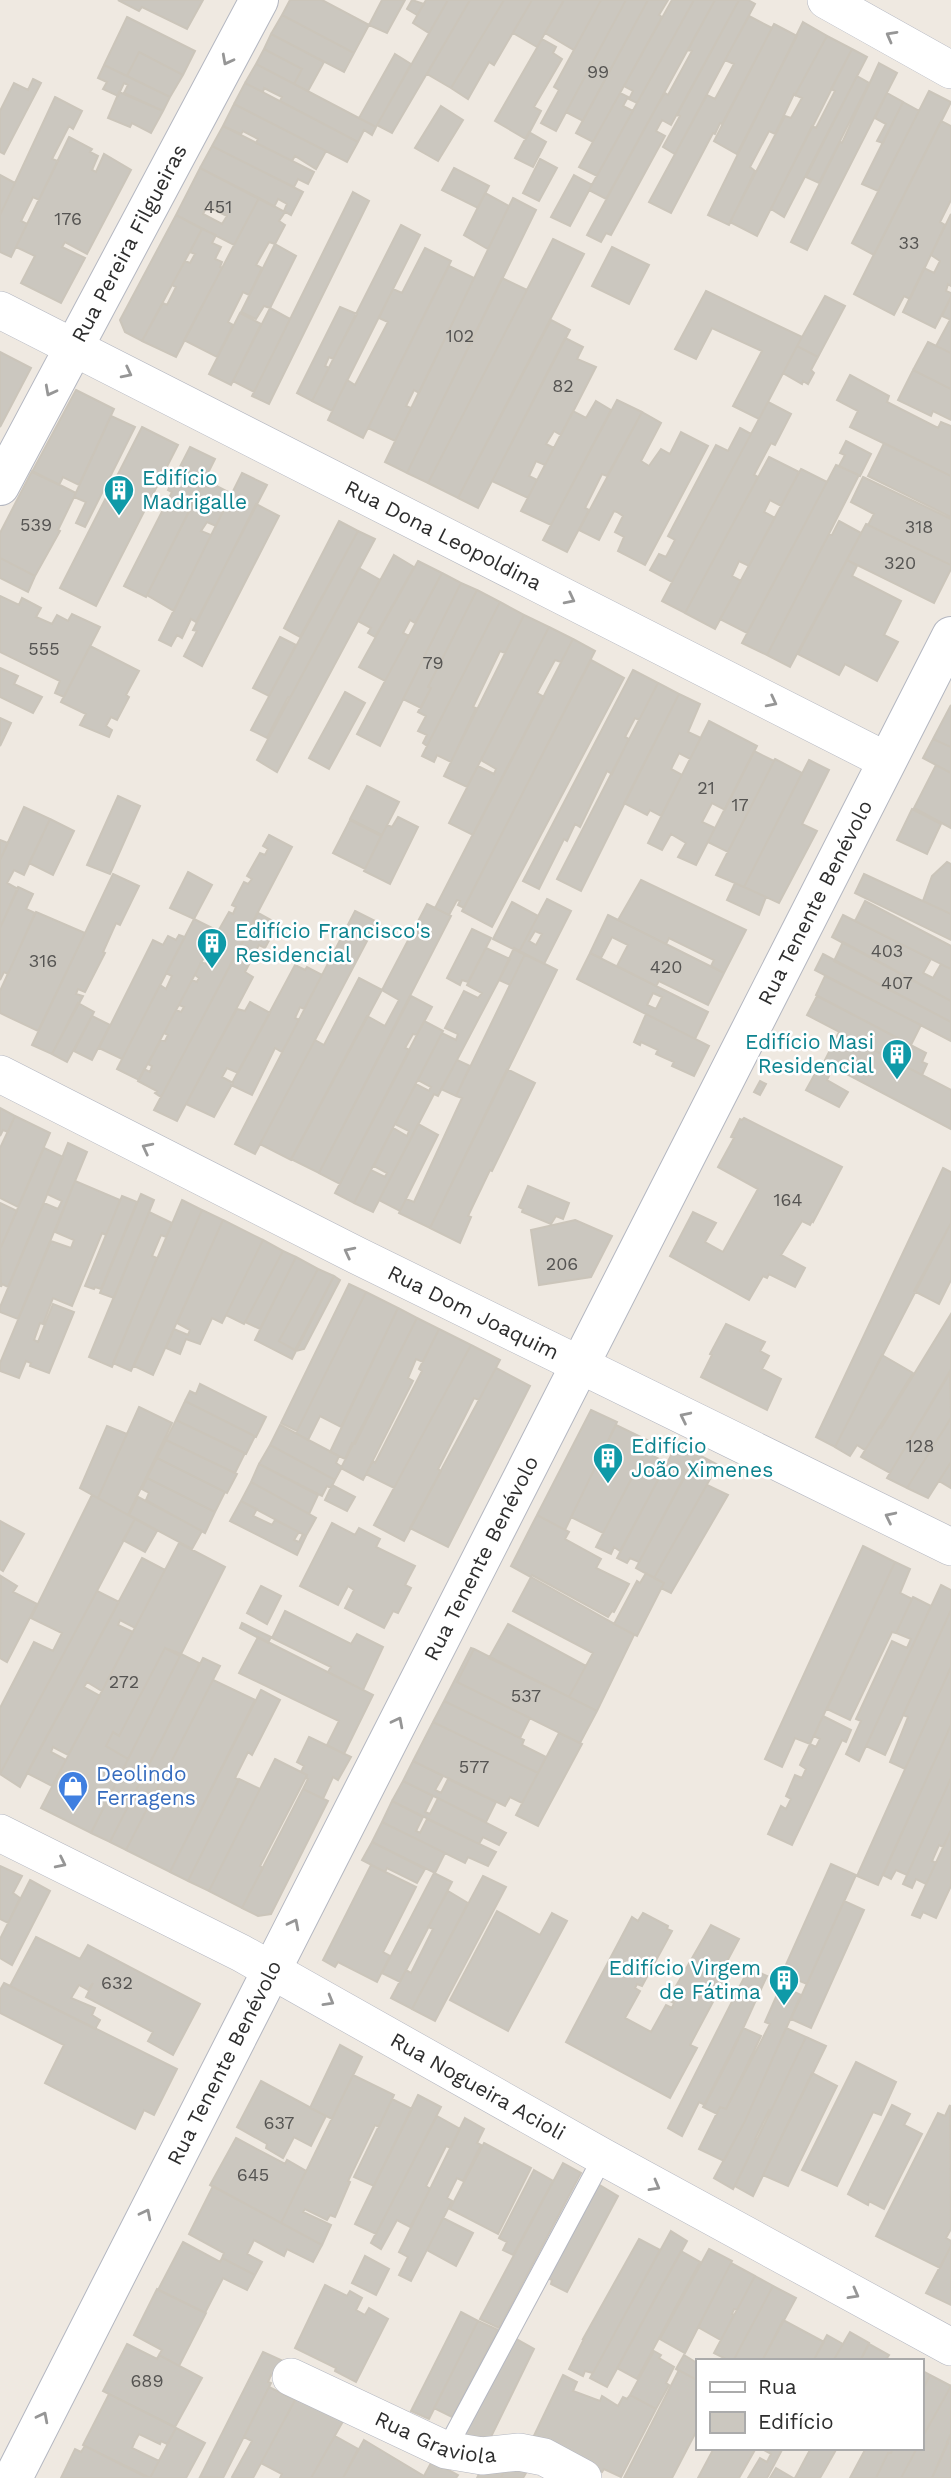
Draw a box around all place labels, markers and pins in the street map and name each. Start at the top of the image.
place label: Edifício Madrigalle [142,465,247,514]
building icon: Edifício Madrigalle [102,473,136,517]
place label: Edifício Francisco's Residencial [235,918,431,967]
building icon: Edifício Francisco's Residencial [195,926,229,970]
place label: Edifício Masi Residencial [745,1029,875,1078]
building icon: Edifício Masi Residencial [880,1037,914,1081]
place label: Edifício João Ximenes [631,1433,773,1482]
building icon: Edifício João Ximenes [591,1441,625,1485]
place label: Deolindo Ferragens [96,1761,196,1810]
shop icon: Deolindo Ferragens [56,1769,90,1813]
place label: Edifício Virgem de Fátima [608,1955,761,2004]
building icon: Edifício Virgem de Fátima [767,1963,801,2007]

